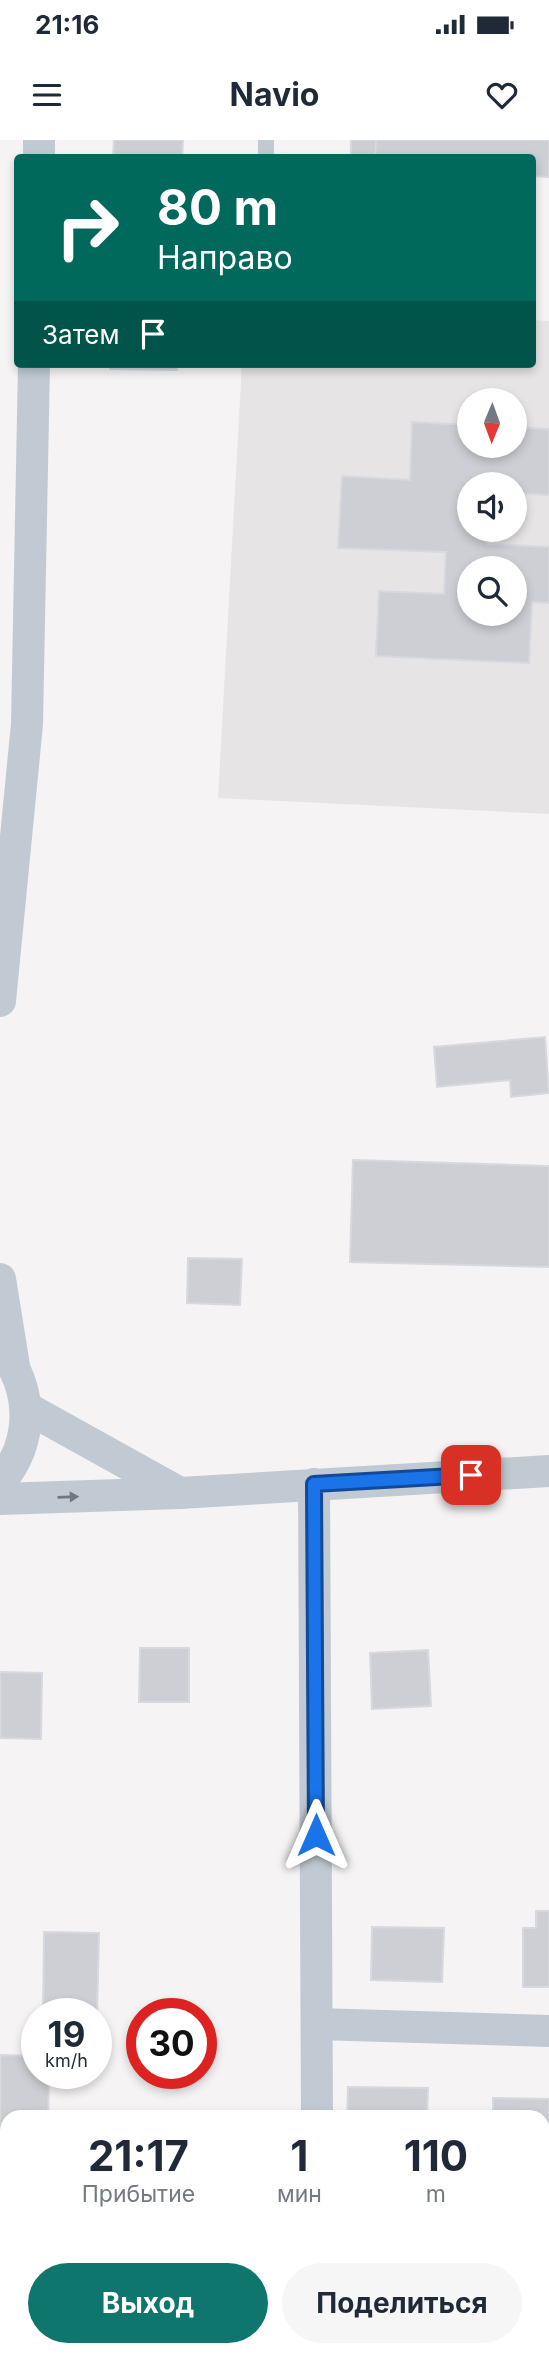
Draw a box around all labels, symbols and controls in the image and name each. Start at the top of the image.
text: 21:16 [35,9,99,40]
text: Navio [230,75,319,114]
icon: menu [28,76,66,114]
icon: heart [483,76,521,114]
text: 80 m [157,178,278,237]
icon: right [42,182,133,273]
text: Направо [157,238,293,277]
icon: arrive [134,315,172,353]
text: Затем [42,319,120,350]
north arrow [457,388,527,458]
map controls [457,388,527,626]
button: sound [457,472,527,542]
button: search [457,556,527,626]
pin [441,1445,501,1505]
icon: arrive [452,1456,490,1494]
one-way arrow [57,1491,79,1502]
position arrow [279,1798,353,1872]
speed limit sign: 30 [126,1998,217,2089]
text: 19 [48,2013,85,2055]
text: km/h [45,2050,88,2071]
text: 21:17 [88,2130,189,2181]
text: 1 [290,2130,308,2181]
text: 110 [404,2130,468,2181]
text: Прибытие [82,2180,195,2208]
text: мин [277,2180,322,2208]
text: m [426,2180,446,2208]
button: Выход [28,2263,268,2343]
button: Поделиться [282,2263,522,2343]

